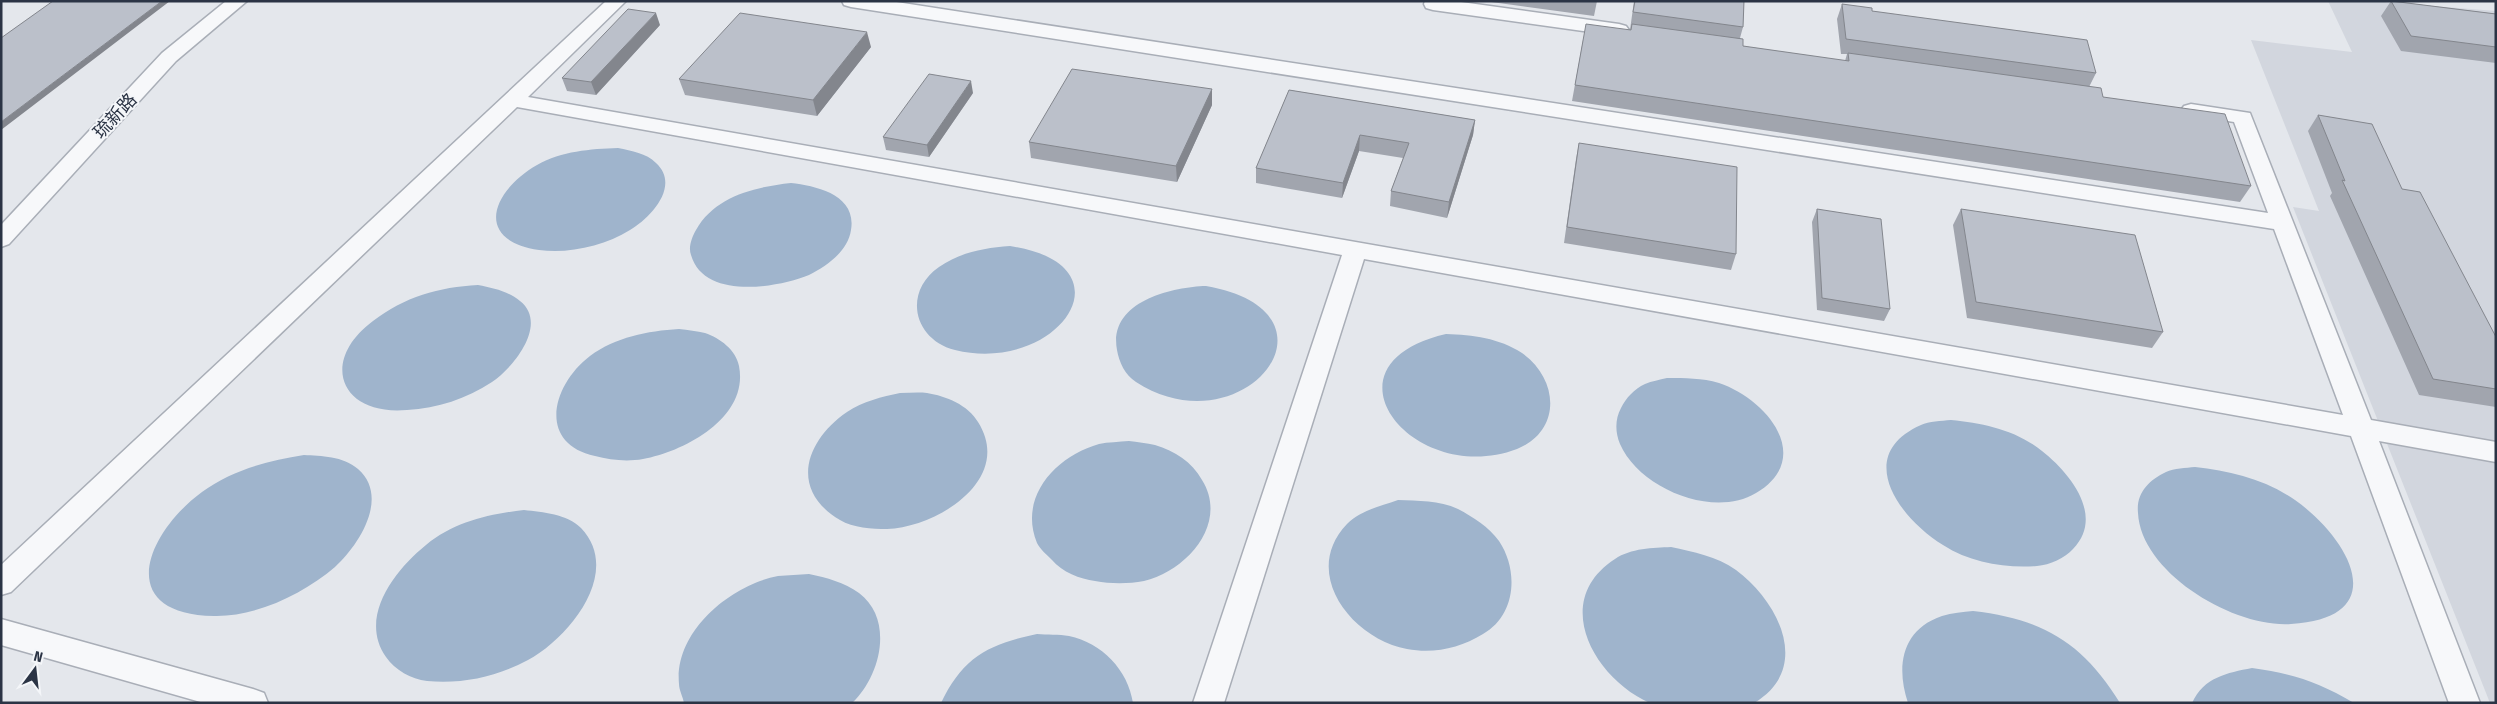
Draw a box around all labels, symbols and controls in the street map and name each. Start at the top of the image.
street label: 琉新路 [89,89,141,143]
north arrow [10,644,60,694]
text: N [32,648,44,666]

